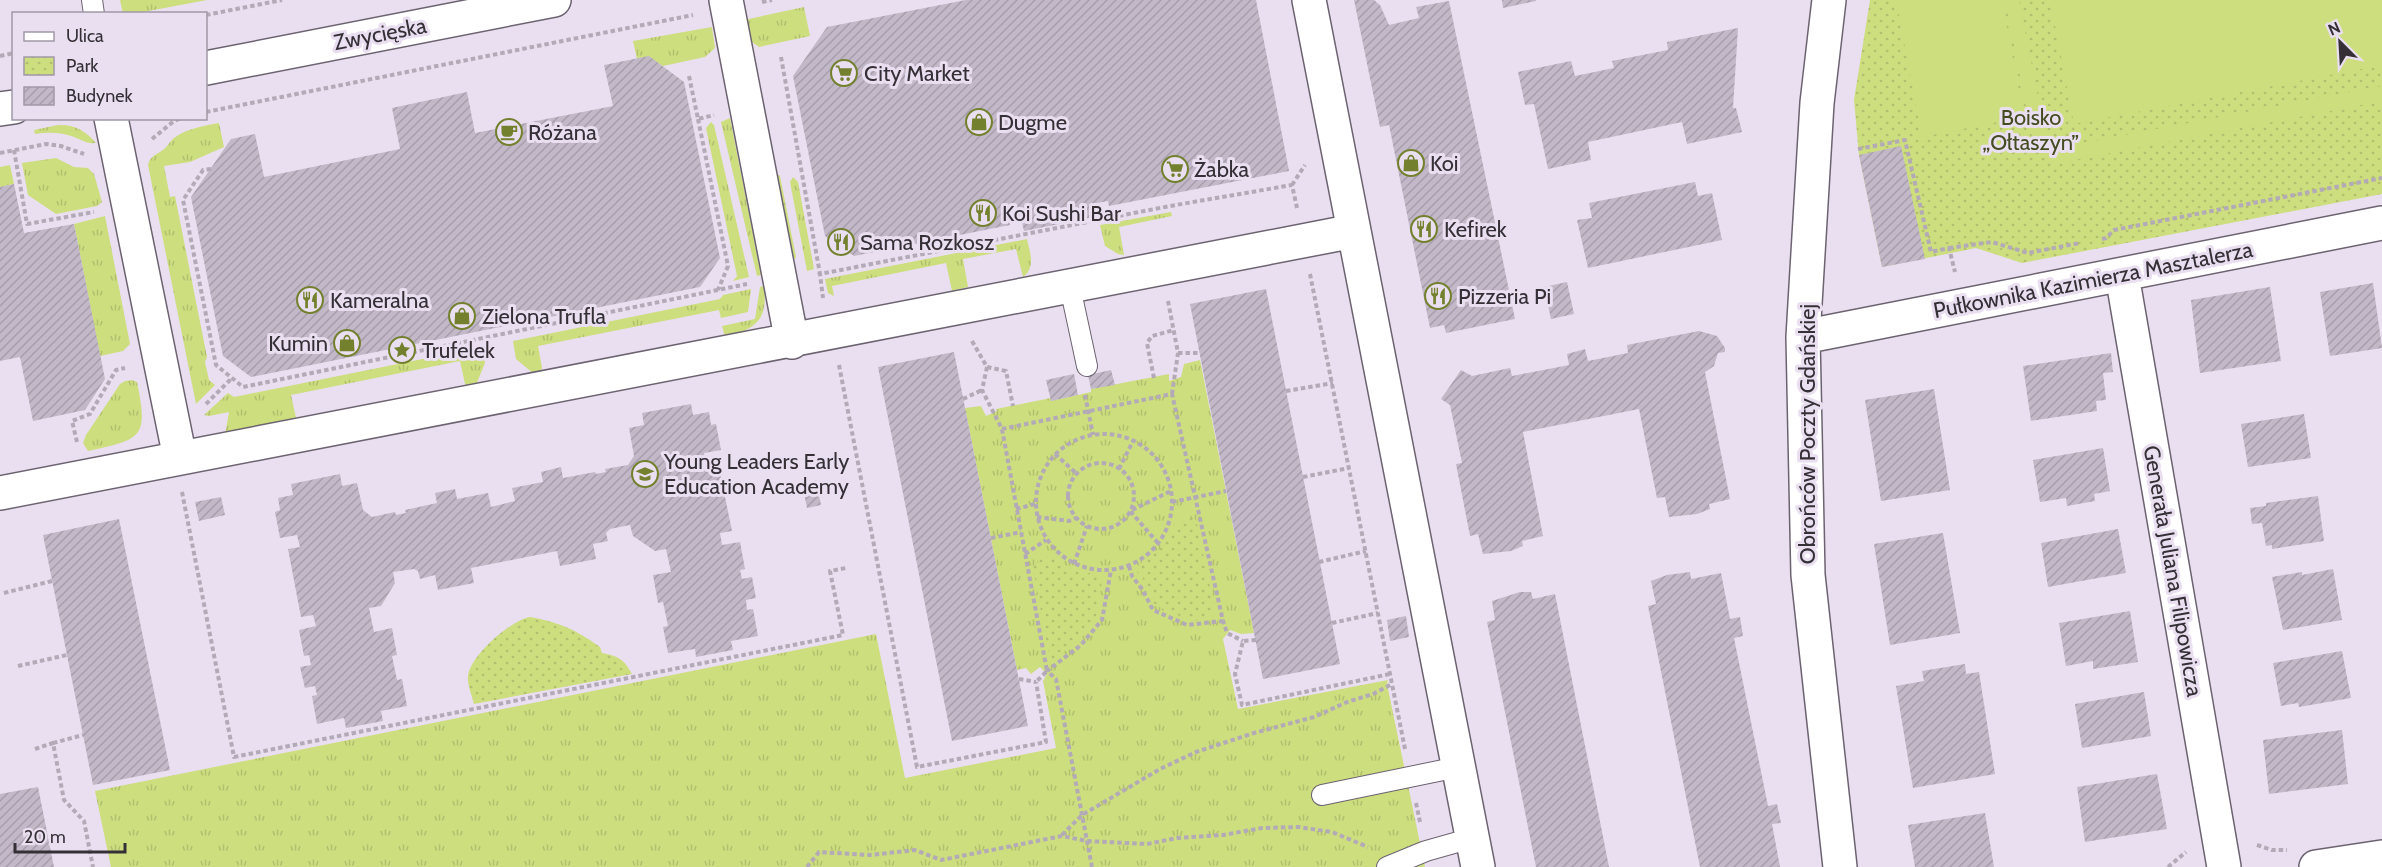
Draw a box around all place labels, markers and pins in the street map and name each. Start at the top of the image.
supermarket icon: City Market [829,58,859,88]
place label: City Market [864,60,970,87]
shop icon: Dugme [964,107,994,137]
place label: Dugme [998,109,1067,136]
cafe icon: Różana [494,117,524,147]
place label: Różana [528,119,597,146]
shop icon: Koi [1396,148,1426,178]
place label: Koi [1430,150,1458,177]
supermarket icon: Żabka [1160,154,1190,184]
place label: Żabka [1194,156,1250,183]
restaurant icon: Koi Sushi Bar [968,198,998,228]
place label: Koi Sushi Bar [1002,200,1121,227]
restaurant icon: Kefirek [1409,214,1439,244]
place label: Kefirek [1444,216,1507,243]
restaurant icon: Sama Rozkosz [826,227,856,257]
place label: Sama Rozkosz [860,229,994,256]
restaurant icon: Pizzeria Pi [1423,281,1453,311]
place label: Pizzeria Pi [1458,283,1551,310]
restaurant icon: Kameralna [295,285,325,315]
place label: Kameralna [330,287,429,314]
shop icon: Zielona Trufla [447,301,477,331]
place label: Zielona Trufla [482,303,607,330]
shop icon: Kumin [332,328,362,358]
place label: Kumin [268,330,328,357]
place icon: Trufelek [387,335,417,365]
place label: Trufelek [422,337,495,364]
place label: Young Leaders Early Education Academy [663,448,849,500]
school or university icon: Young Leaders Early Education Academy [630,459,660,489]

